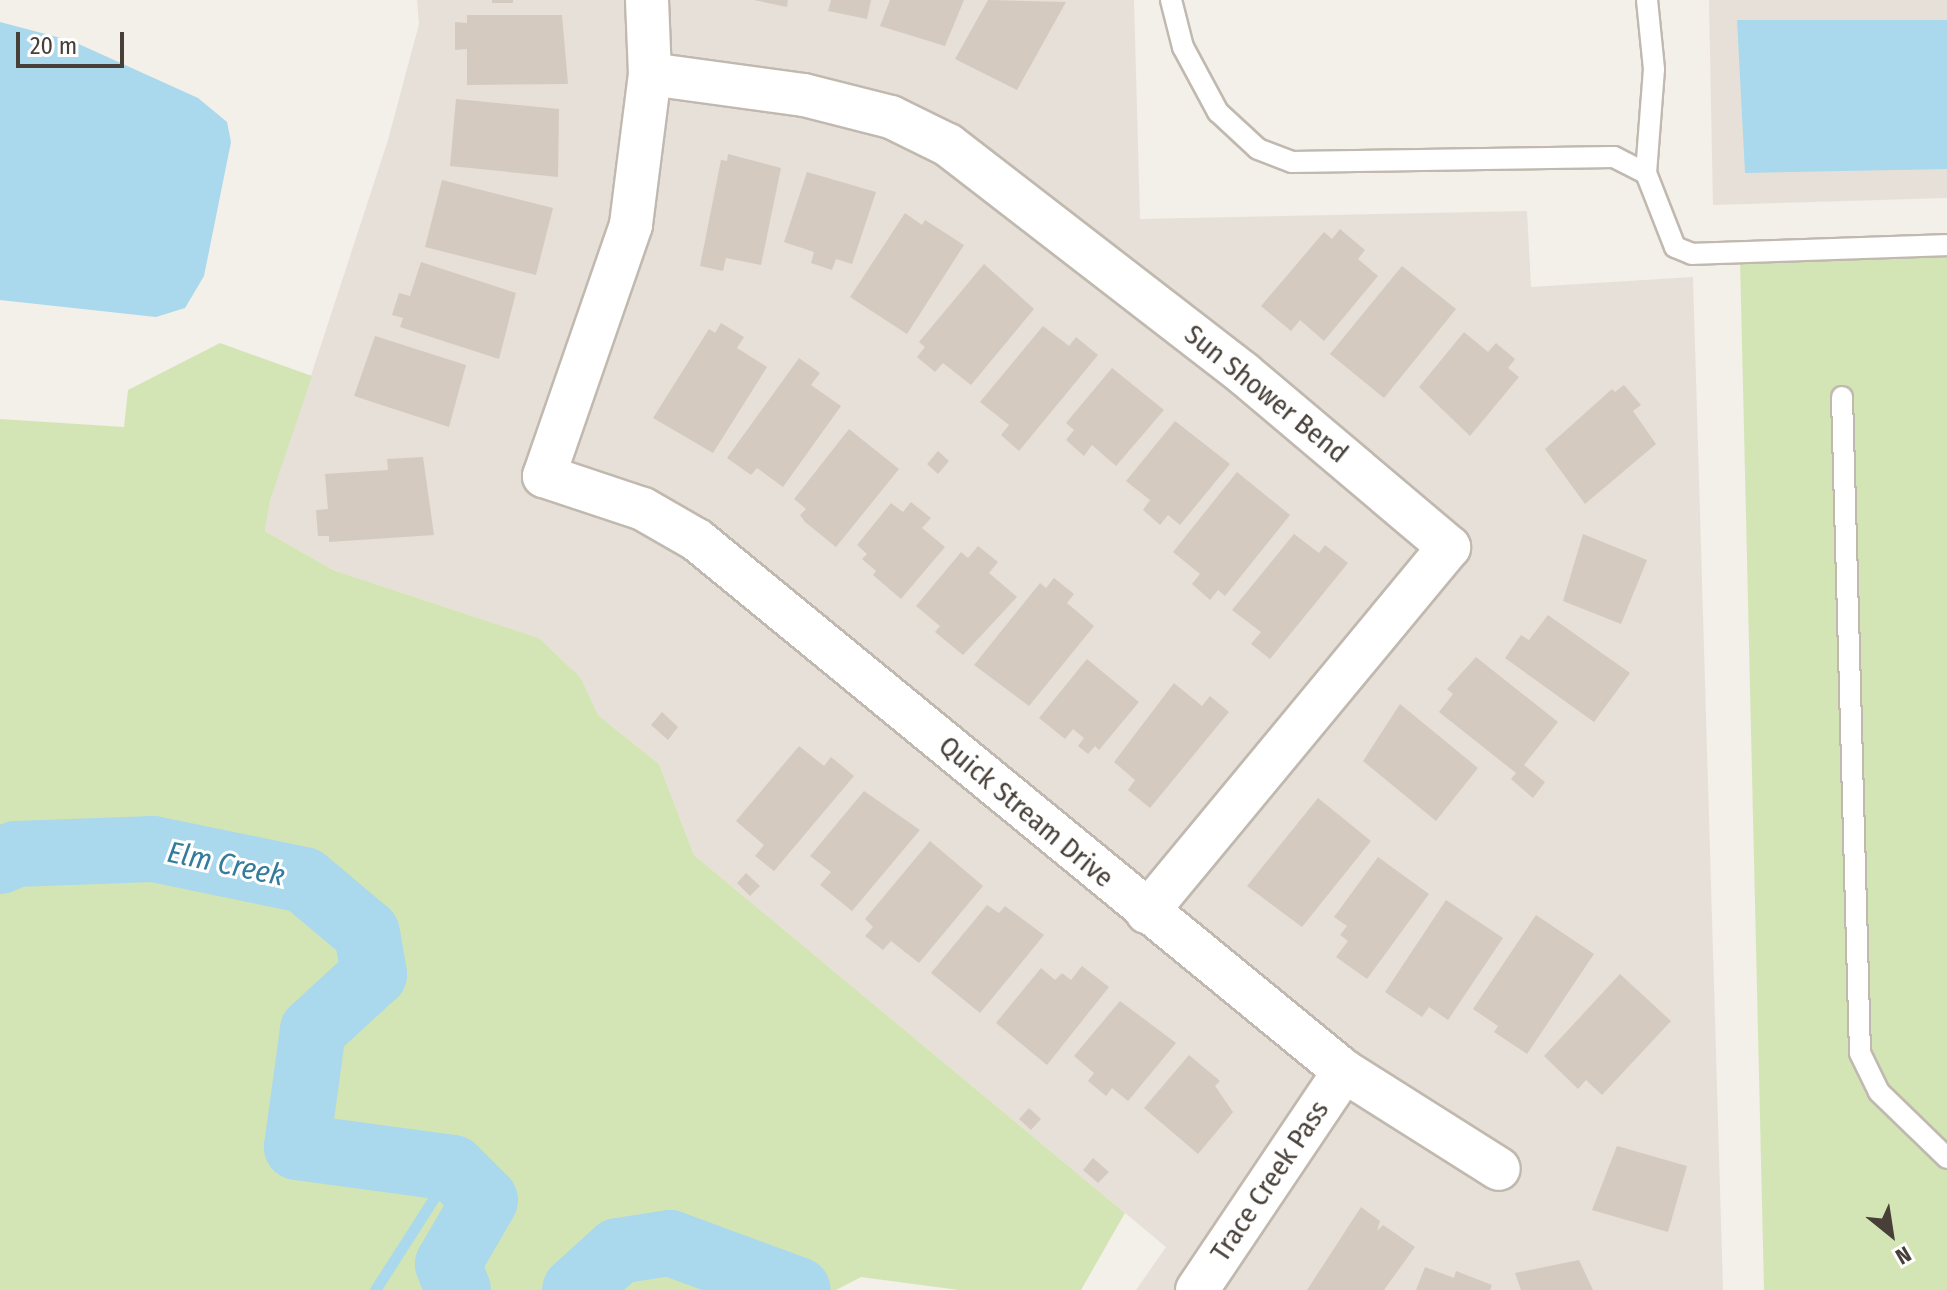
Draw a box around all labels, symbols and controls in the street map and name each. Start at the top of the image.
scale bar [20,16,128,66]
text: 20 m [30,32,77,60]
street label: Sun Shower Bend [1177,318,1355,470]
street label: Quick Stream Drive [932,729,1120,895]
water label: Elm Creek [164,834,288,894]
street label: Trace Creek Pass [1204,1094,1336,1268]
north arrow [1851,1194,1931,1274]
text: N [1891,1240,1916,1270]

